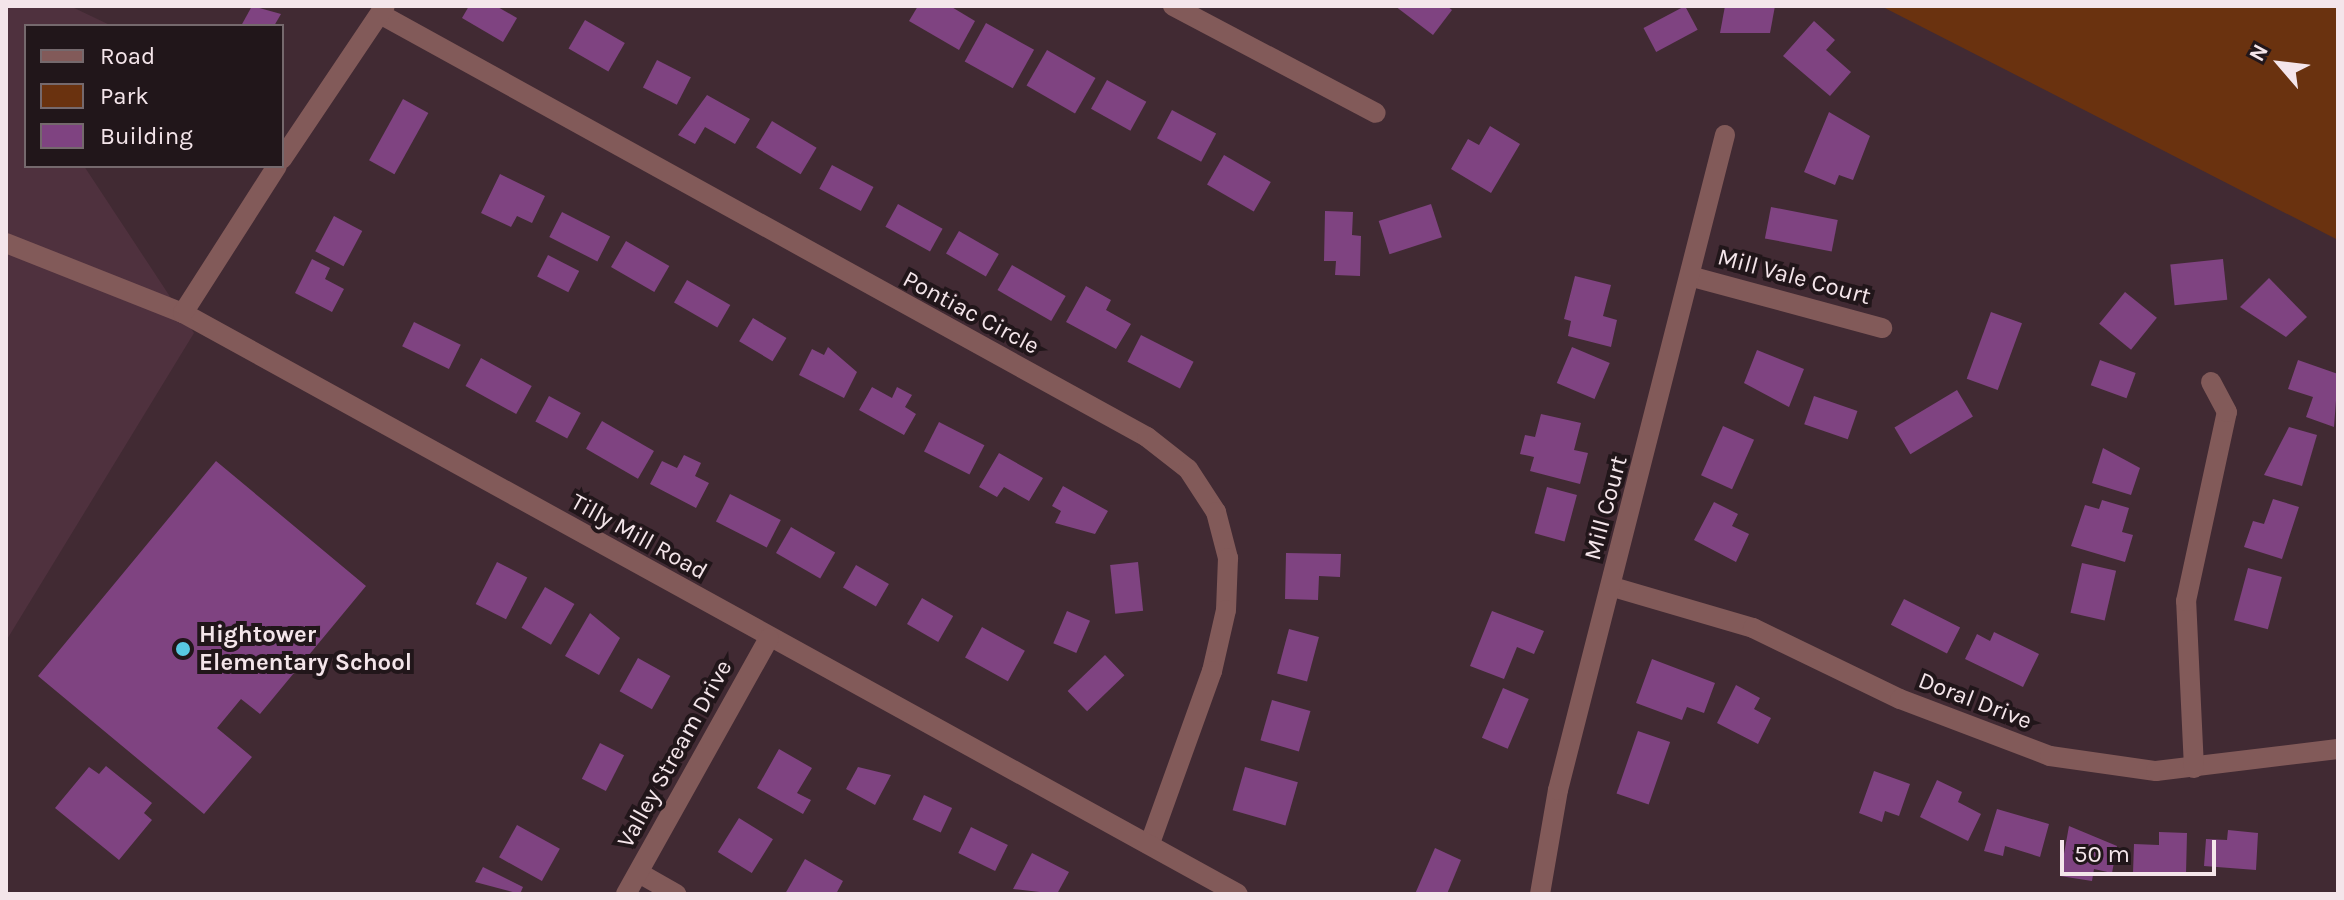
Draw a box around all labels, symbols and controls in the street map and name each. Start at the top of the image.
legend [24,24,284,168]
north arrow [2240,24,2320,104]
text: N [2244,40,2274,66]
text: Road [100,42,155,70]
text: Park [100,82,149,110]
text: Building [100,122,193,150]
street label: Mill Vale Court [1714,243,1874,311]
street label: Pontiac Circle [898,265,1044,361]
street label: Mill Court [1578,453,1634,563]
street label: Tilly Mill Road [566,488,712,586]
place label: Hightower Elementary School [199,621,412,677]
marker: Hightower Elementary School [174,640,192,658]
street label: Valley Stream Drive [611,655,739,853]
street label: Doral Drive [1914,666,2036,736]
scale bar [2064,824,2220,874]
text: 50 m [2074,840,2130,868]

